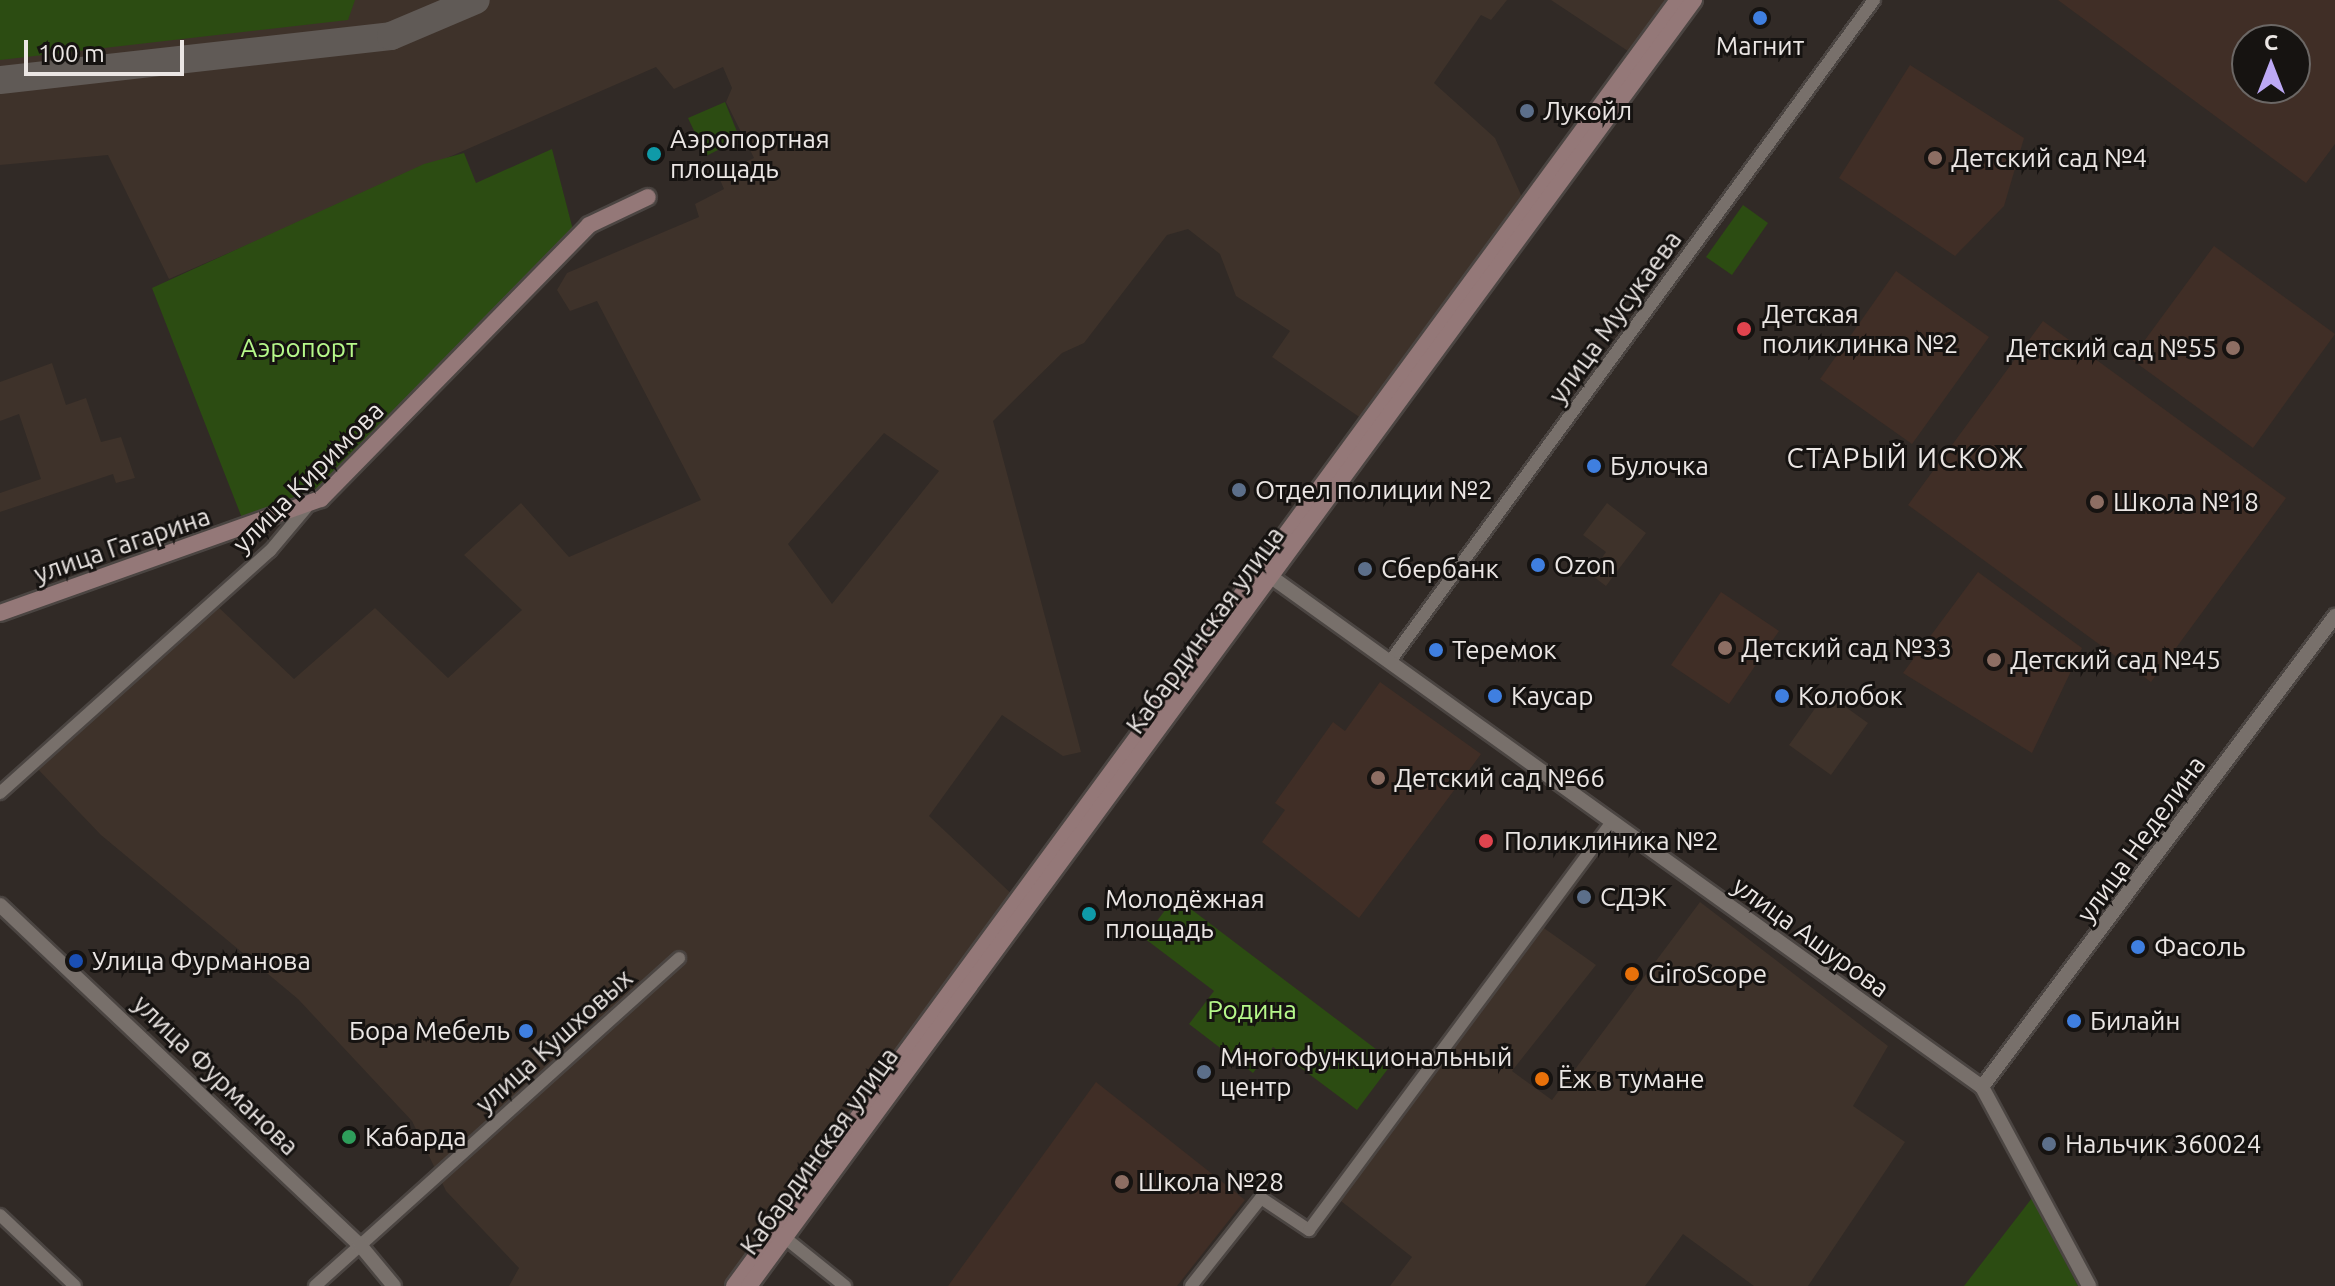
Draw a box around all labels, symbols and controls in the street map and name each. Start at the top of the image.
marker: Магнит [1751,9,1769,27]
scale bar [28,24,188,74]
north arrow [2231,24,2311,104]
text: С [2264,29,2278,54]
place label: Магнит [1716,30,1804,62]
text: 100 m [38,40,105,67]
place label: Лукойл [1543,95,1632,127]
marker: Лукойл [1518,102,1536,120]
place label: Аэропортная площадь [670,123,830,184]
place label: Детский сад №4 [1951,142,2147,174]
marker: Аэропортная площадь [645,145,663,163]
marker: Детский сад №4 [1926,149,1944,167]
street label: улица Мусукаева [1542,225,1688,409]
place label: Детская поликлинка №2 [1762,298,1958,360]
marker: Детская поликлинка №2 [1733,318,1755,340]
park label: Аэропорт [240,332,358,364]
place label: Детский сад №55 [2006,332,2217,364]
marker: Детский сад №55 [2224,339,2242,357]
street label: улица Киримова [226,395,390,559]
district label: СТАРЫЙ ИСКОЖ [1787,441,2025,475]
place label: Булочка [1610,450,1709,482]
marker: Булочка [1585,457,1603,475]
place label: Отдел полиции №2 [1255,474,1493,506]
marker: Отдел полиции №2 [1230,481,1248,499]
place label: Школа №18 [2113,486,2259,518]
marker: Школа №18 [2088,493,2106,511]
street label: улица Гагарина [30,500,214,590]
street label: Кабардинская улица [1119,520,1291,740]
place label: Ozon [1554,549,1616,581]
place label: Сбербанк [1381,553,1499,585]
marker: Ozon [1529,556,1547,574]
marker: Сбербанк [1356,560,1374,578]
place label: Детский сад №33 [1741,632,1952,664]
place label: Теремок [1452,634,1557,666]
marker: Детский сад №33 [1716,639,1734,657]
marker: Теремок [1427,641,1445,659]
place label: Детский сад №45 [2010,644,2221,676]
marker: Детский сад №45 [1985,651,2003,669]
place label: Каусар [1511,680,1593,712]
place label: Колобок [1798,680,1903,712]
marker: Каусар [1486,687,1504,705]
marker: Колобок [1773,687,1791,705]
street label: улица Неделина [2070,750,2212,928]
place label: Детский сад №66 [1394,762,1605,794]
marker: Детский сад №66 [1369,769,1387,787]
place label: Поликлиника №2 [1504,825,1719,857]
marker: Поликлиника №2 [1475,830,1497,852]
street label: улица Ашурова [1727,870,1895,1004]
place label: СДЭК [1600,881,1667,913]
place label: Молодёжная площадь [1105,883,1265,944]
marker: СДЭК [1575,888,1593,906]
marker: Молодёжная площадь [1080,905,1098,923]
place label: Фасоль [2154,931,2245,963]
marker: Фасоль [2129,938,2147,956]
place label: Улица Фурманова [92,945,311,977]
marker: Улица Фурманова [67,952,85,970]
place label: GiroScope [1648,958,1767,990]
street label: улица Кушховых [469,962,639,1120]
marker: GiroScope [1623,965,1641,983]
street label: улица Фурманова [127,988,305,1162]
park label: Родина [1207,994,1297,1026]
place label: Билайн [2090,1005,2181,1037]
marker: Билайн [2065,1012,2083,1030]
place label: Бора Мебель [349,1015,510,1047]
marker: Бора Мебель [517,1022,535,1040]
street label: Кабардинская улица [733,1041,905,1261]
place label: Многофункциональный центр [1220,1041,1512,1102]
marker: Многофункциональный центр [1195,1063,1213,1081]
place label: Ёж в тумане [1558,1063,1705,1095]
marker: Ёж в тумане [1533,1070,1551,1088]
place label: Кабарда [365,1121,467,1153]
marker: Кабарда [340,1128,358,1146]
place label: Нальчик 360024 [2065,1128,2262,1160]
marker: Нальчик 360024 [2040,1135,2058,1153]
place label: Школа №28 [1138,1166,1284,1198]
marker: Школа №28 [1113,1173,1131,1191]

